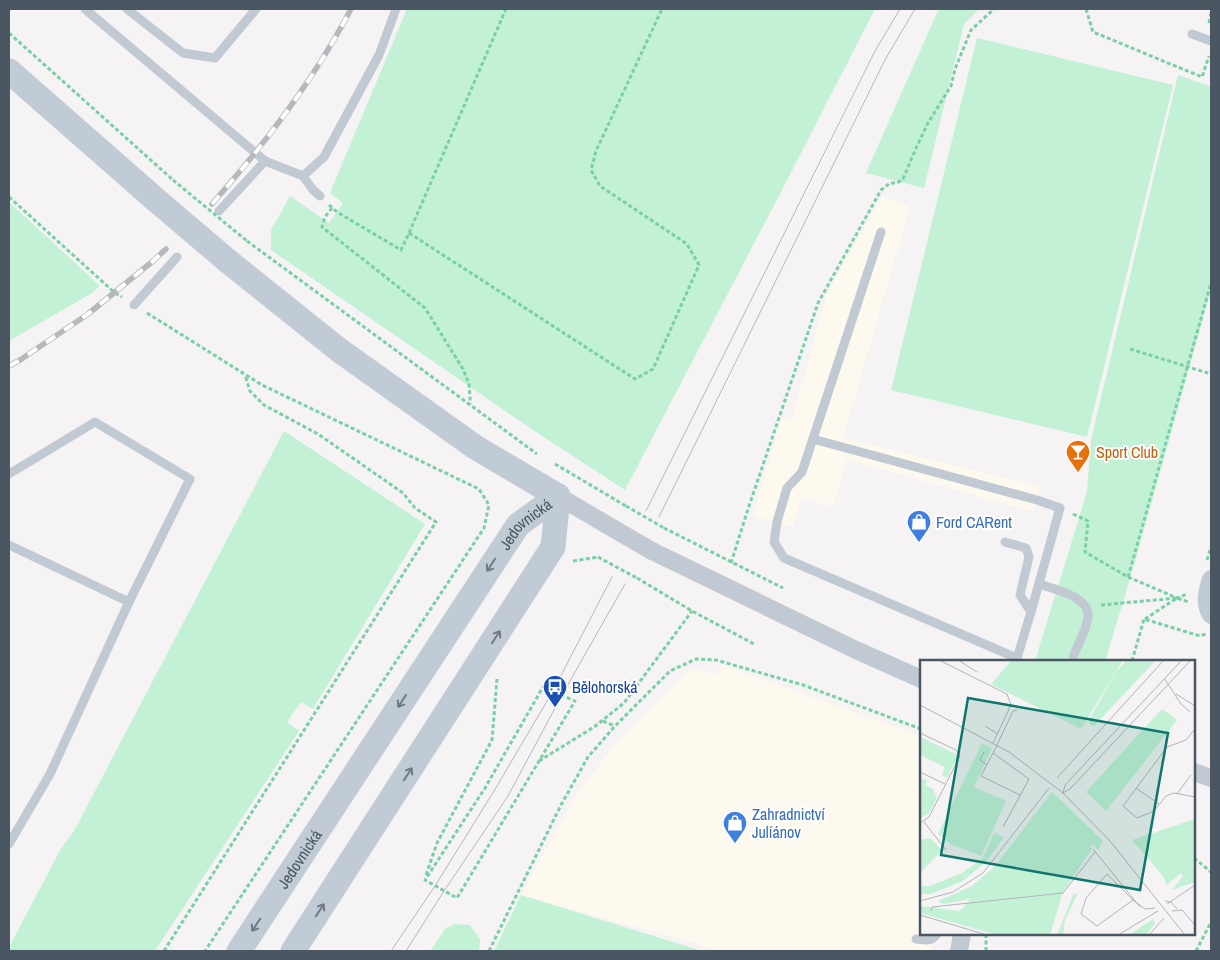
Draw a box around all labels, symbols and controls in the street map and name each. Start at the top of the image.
bar icon: Sport Club [1065,439,1091,473]
place label: Sport Club [1096,441,1158,463]
street label: Jedovnická [494,493,557,554]
shop icon: Ford CARent [906,509,932,543]
place label: Ford CARent [936,511,1012,533]
one-way arrow [486,558,496,572]
one-way arrow [490,630,501,644]
inset map [920,660,1195,935]
bus stop icon: Bělohorská [542,674,568,708]
place label: Bělohorská [572,676,638,698]
one-way arrow [397,694,407,708]
one-way arrow [403,767,413,781]
place label: Zahradnictví Julíánov [752,803,825,843]
shop icon: Zahradnictví Julíánov [722,810,748,844]
street label: Jedovnická [272,825,327,893]
one-way arrow [315,904,325,918]
one-way arrow [251,918,261,932]

